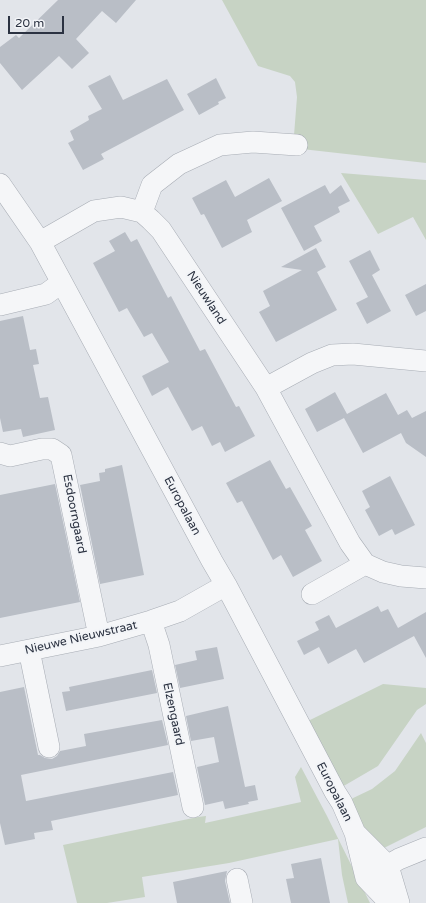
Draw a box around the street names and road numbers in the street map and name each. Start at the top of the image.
street label: Nieuwland [183,269,229,327]
street label: Esdoorngaard [59,473,89,555]
street label: Europalaan [160,474,204,538]
street label: Nieuwe Nieuwstraat [23,618,139,658]
street label: Elzengaard [159,681,187,747]
street label: Europalaan [313,760,355,824]

